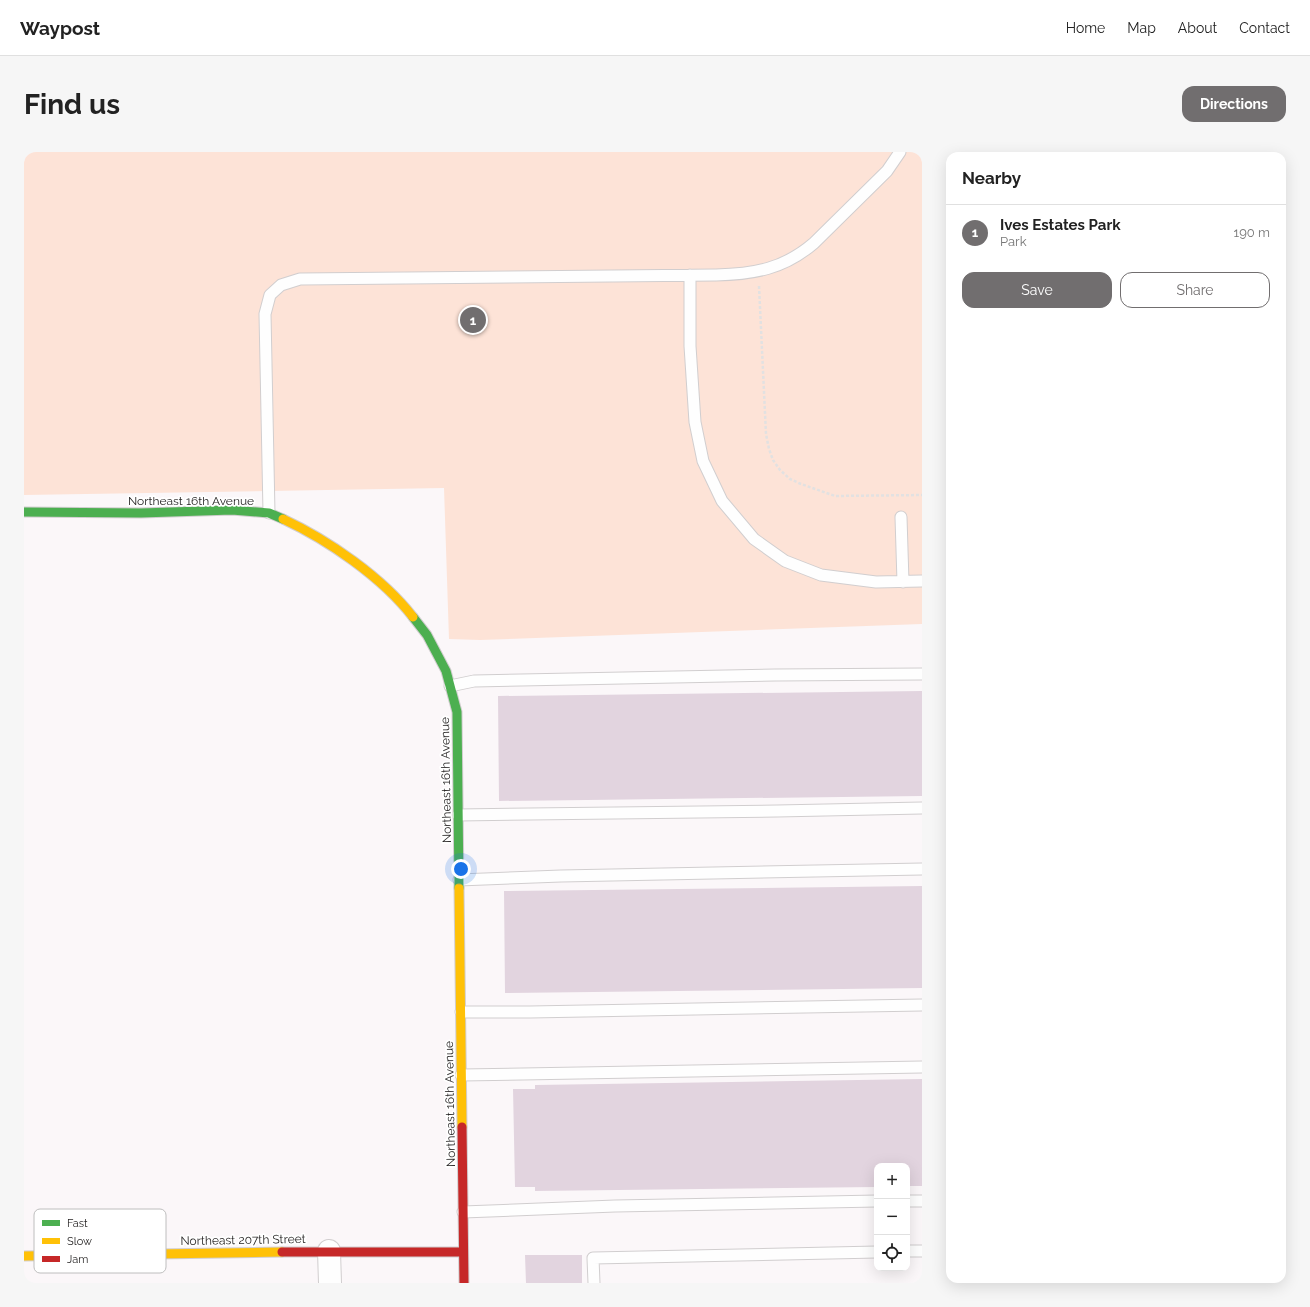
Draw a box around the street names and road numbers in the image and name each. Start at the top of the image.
street label: Northeast 16th Avenue [128,494,254,508]
street label: Northeast 16th Avenue [438,717,454,843]
street label: Northeast 16th Avenue [442,1041,458,1167]
street label: Northeast 207th Street [180,1232,306,1248]

